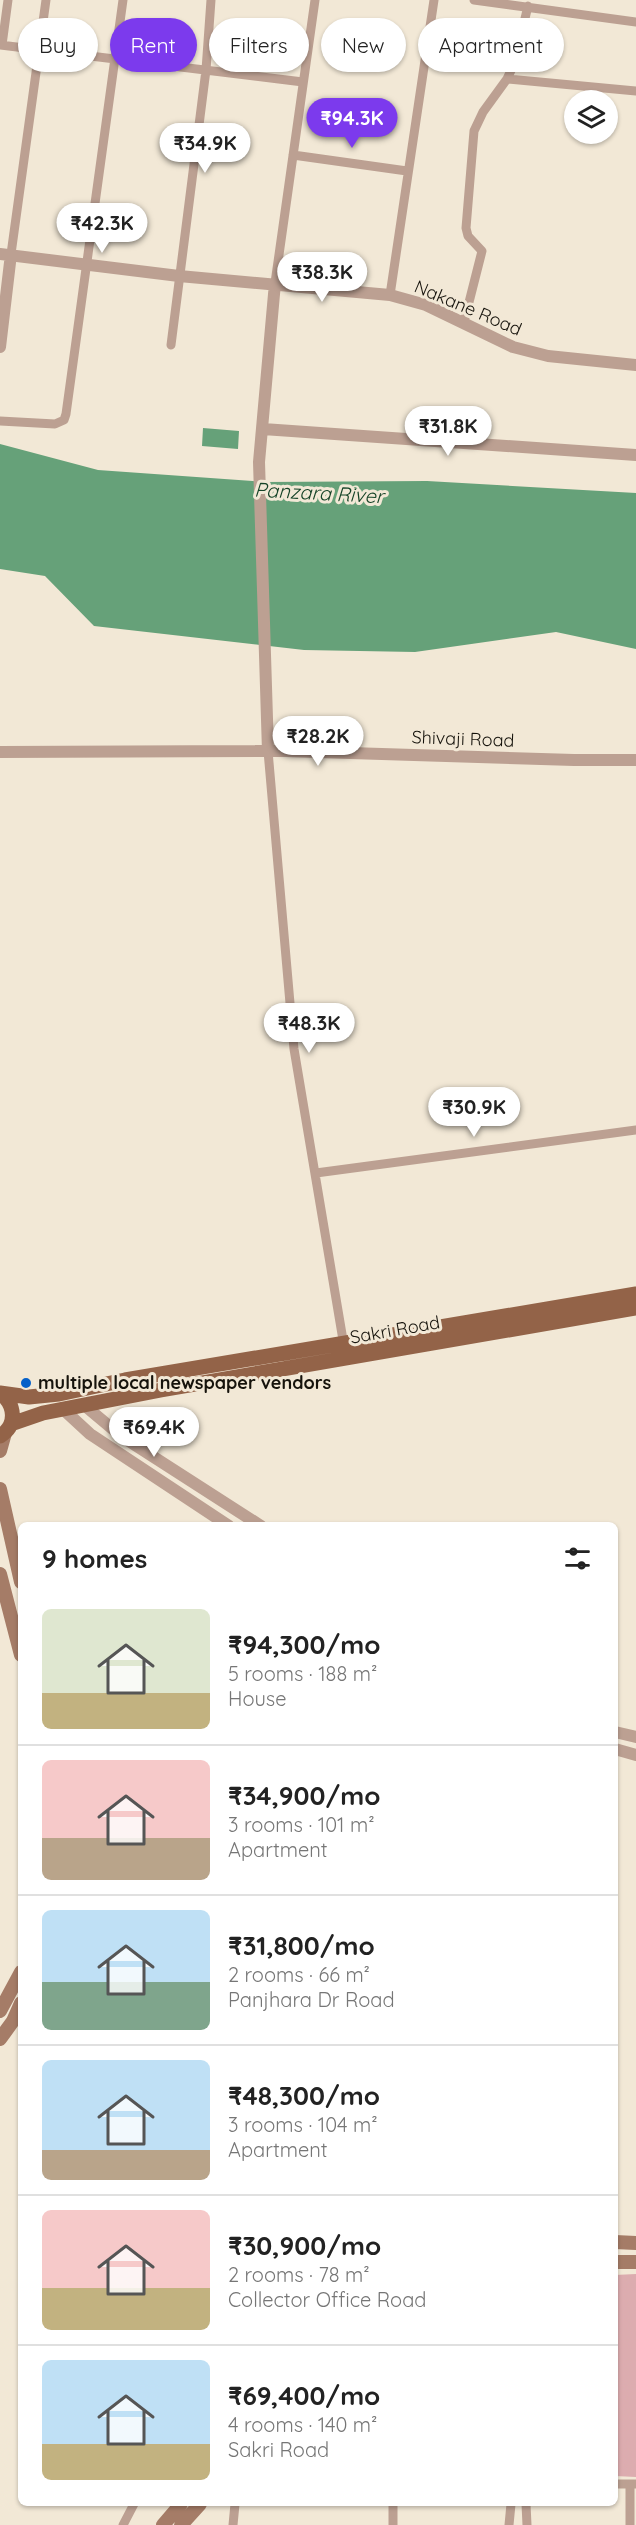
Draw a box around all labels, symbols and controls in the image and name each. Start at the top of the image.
chip: Buy [18,18,98,72]
chip: Rent [110,18,197,72]
chip: Filters [209,18,309,72]
chip: New [321,18,406,72]
chip: Apartment [418,18,564,72]
map controls [564,90,618,144]
button: layers [564,90,618,144]
pin: ₹94.3K [303,98,401,149]
text: ₹94.3K [321,105,384,130]
pin: ₹34.9K [156,123,254,174]
text: ₹34.9K [174,130,237,155]
pin: ₹42.3K [53,203,151,254]
text: ₹42.3K [70,210,134,235]
pin: ₹38.3K [273,252,371,303]
text: ₹38.3K [291,259,353,284]
street label: Nakane Road [411,275,525,341]
pin: ₹31.8K [399,406,497,457]
text: ₹31.8K [419,413,477,438]
water label: Panzara River [254,477,387,508]
pin: ₹28.2K [269,716,367,767]
text: ₹28.2K [287,723,349,748]
street label: Shivaji Road [411,725,515,752]
pin: ₹48.3K [260,1003,358,1054]
text: ₹48.3K [278,1010,340,1035]
pin: ₹30.9K [425,1087,523,1138]
text: ₹30.9K [442,1094,506,1119]
street label: Sakri Road [348,1310,442,1349]
place label: multiple local newspaper vendors [38,1371,332,1394]
marker: multiple local newspaper vendors [19,1376,33,1390]
pin: ₹69.4K [105,1407,203,1458]
text: ₹69.4K [123,1414,185,1439]
text: 9 homes [42,1542,147,1575]
icon: filters [561,1542,594,1575]
text: ₹94,300/mo [228,1628,380,1661]
icon: home [90,1633,162,1705]
text: 5 rooms · 188 m² [228,1661,377,1686]
text: House [228,1686,287,1711]
text: ₹34,900/mo [228,1779,380,1812]
icon: home [90,1784,162,1856]
text: 3 rooms · 101 m² [228,1812,375,1837]
text: Apartment [228,1837,328,1862]
text: ₹31,800/mo [228,1929,375,1962]
icon: home [90,1934,162,2006]
text: 2 rooms · 66 m² [228,1962,370,1987]
text: Panjhara Dr Road [228,1987,395,2012]
text: ₹48,300/mo [228,2079,380,2112]
icon: home [90,2084,162,2156]
text: 3 rooms · 104 m² [228,2112,378,2137]
text: Apartment [228,2137,328,2162]
text: ₹30,900/mo [228,2229,381,2262]
icon: home [90,2234,162,2306]
text: 2 rooms · 78 m² [228,2262,370,2287]
text: Collector Office Road [228,2287,426,2312]
text: ₹69,400/mo [228,2379,380,2412]
icon: home [90,2384,162,2456]
text: 4 rooms · 140 m² [228,2412,377,2437]
text: Sakri Road [228,2437,329,2462]

